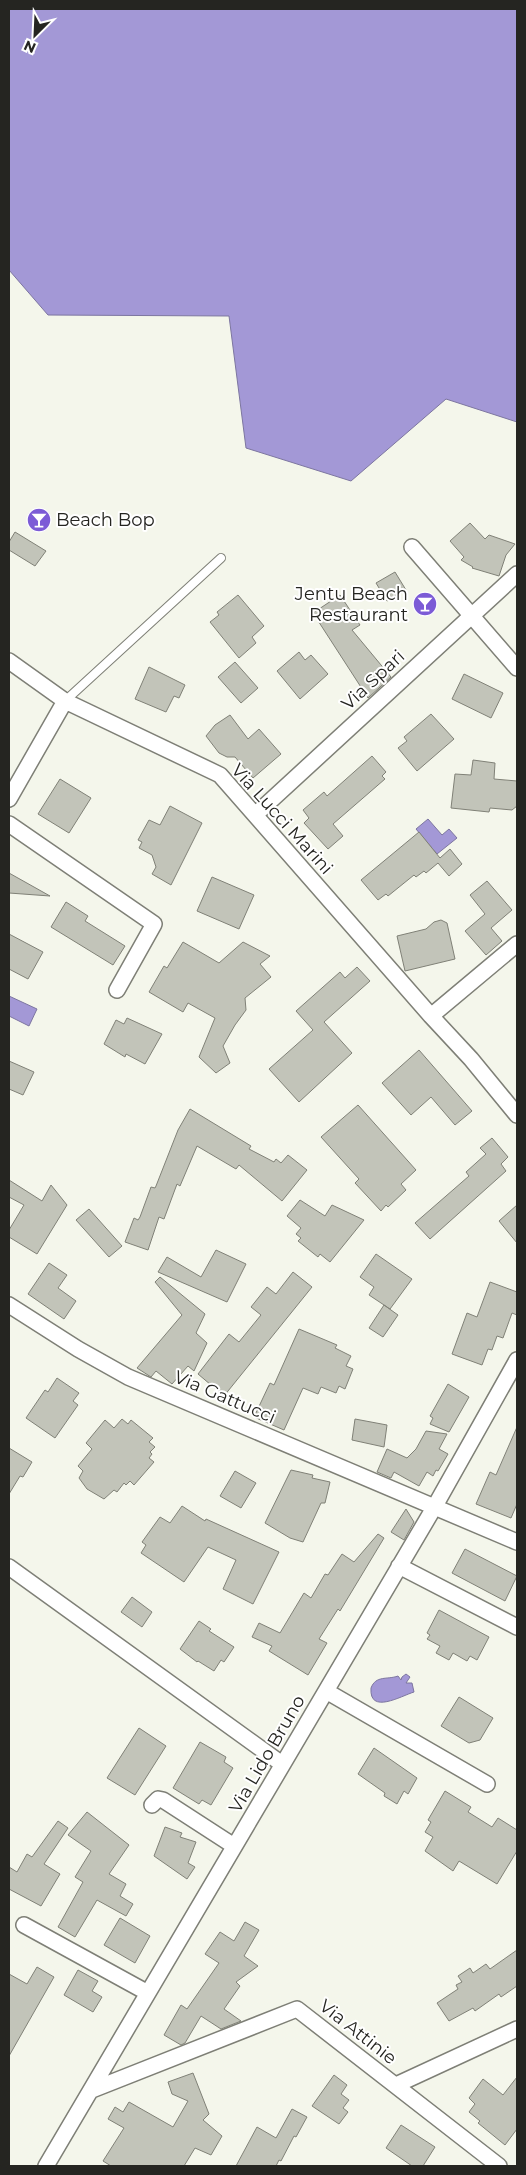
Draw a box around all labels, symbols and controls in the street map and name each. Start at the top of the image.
north arrow [10,10,60,60]
text: N [21,36,39,57]
bar icon: Beach Bop [26,507,52,533]
place label: Beach Bop [56,509,155,531]
place label: Jentu Beach Restaurant [294,583,408,626]
bar icon: Jentu Beach Restaurant [412,591,438,617]
street label: Via Spari [337,645,409,715]
street label: Via Lucci Marini [227,759,337,879]
street label: Via Gattucci [171,1366,279,1428]
street label: Via Lido Bruno [224,1691,310,1817]
street label: Via Attinie [315,1995,401,2069]

